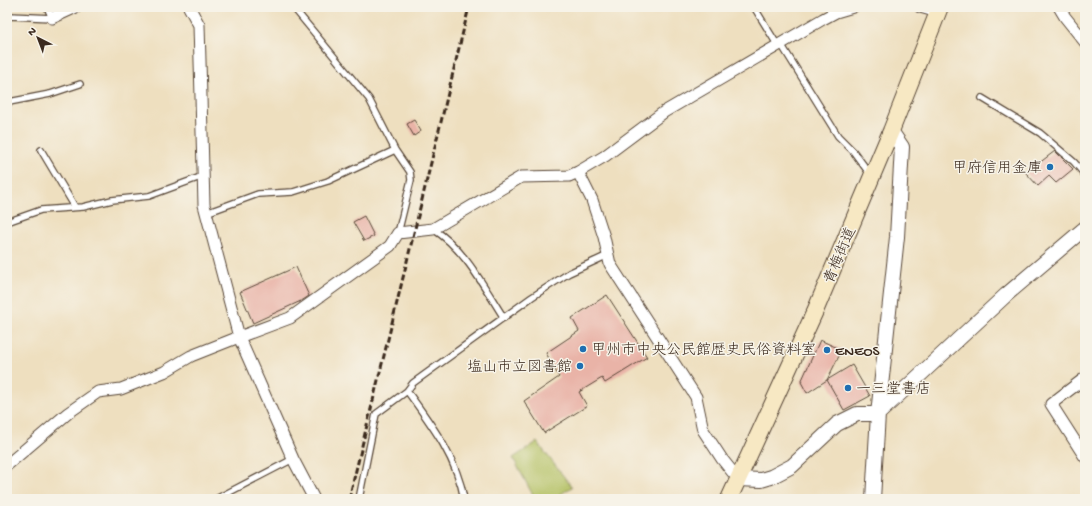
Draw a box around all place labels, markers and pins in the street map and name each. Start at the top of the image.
place label: 甲府信用金庫 [952,159,1042,178]
marker: 甲府信用金庫 [1045,162,1055,172]
place label: 甲州市中央公民館歴史民俗資料室 [591,341,816,360]
place label: ENEOS [835,343,880,361]
marker: 甲州市中央公民館歴史民俗資料室 [578,344,588,354]
marker: ENEOS [822,345,832,355]
place label: 塩山市立図書館 [467,358,572,377]
marker: 塩山市立図書館 [575,361,585,371]
place label: 一三堂書店 [856,380,931,399]
marker: 一三堂書店 [843,383,853,393]

